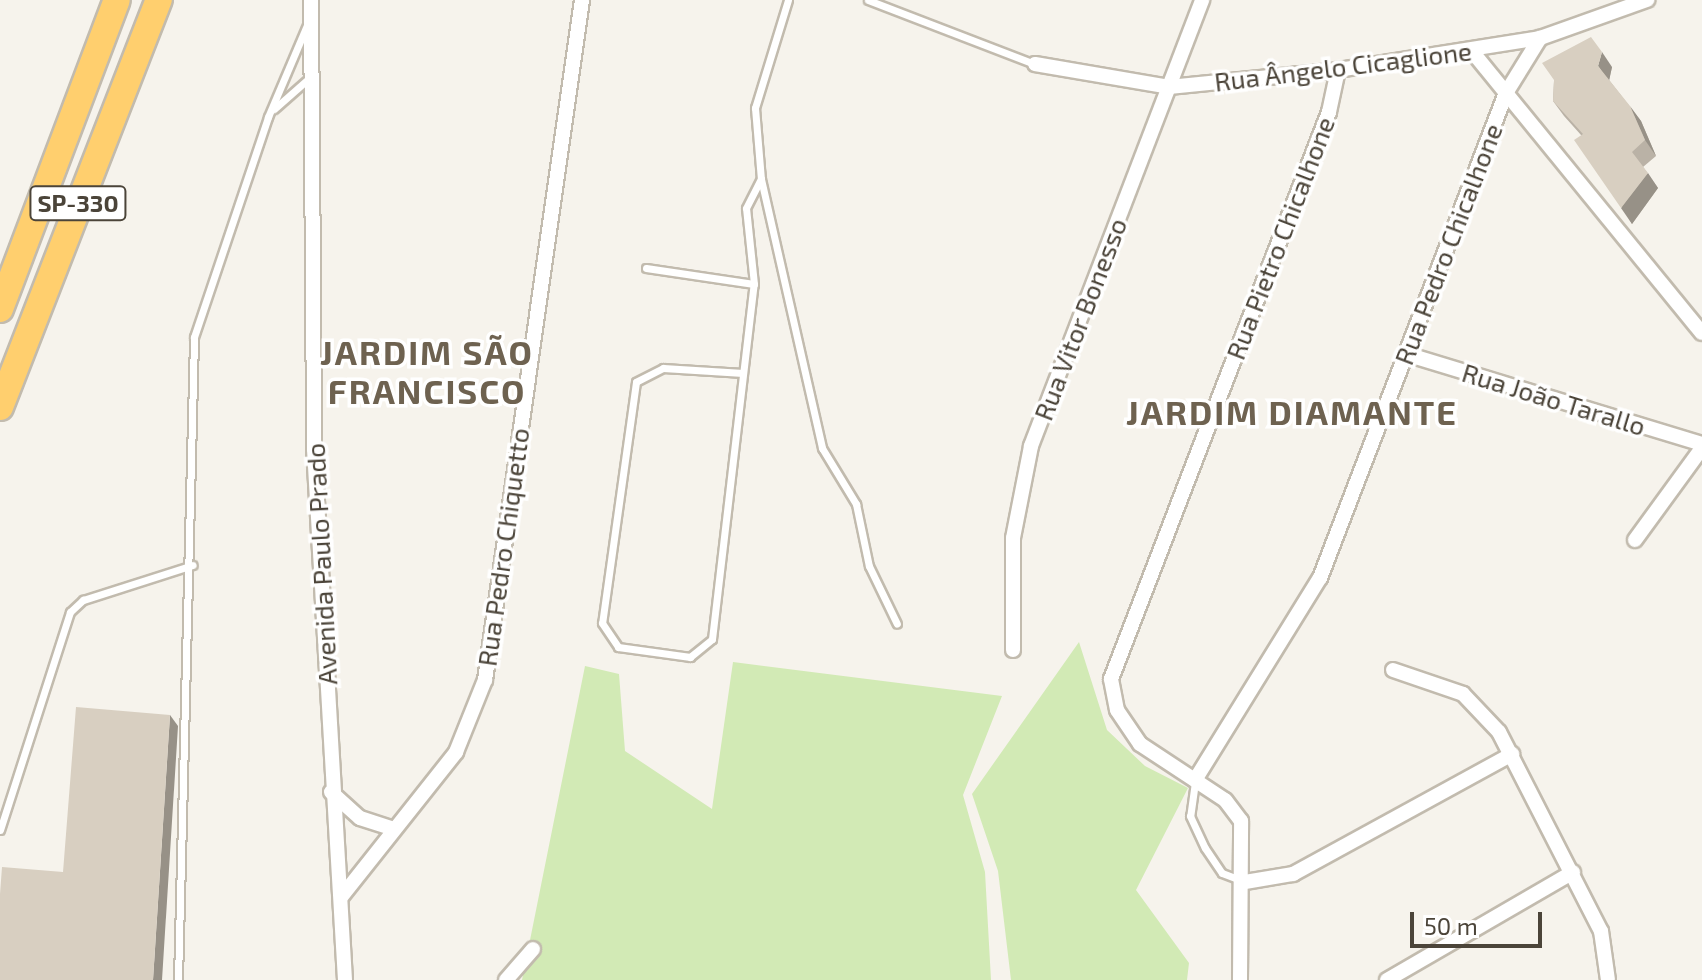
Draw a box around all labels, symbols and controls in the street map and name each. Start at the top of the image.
street label: Rua Ângelo Cicaglione [1212,35,1474,97]
street label: Rua Pietro Chicalhone [1219,112,1341,364]
street label: Rua Pedro Chicalhone [1388,119,1508,369]
road number: SP-330 [28,183,128,223]
street label: Rua Vitor Bonesso [1027,213,1133,425]
district label: JARDIM SÃO FRANCISCO [320,331,534,410]
street label: Rua João Tarallo [1458,356,1650,442]
district label: JARDIM DIAMANTE [1126,392,1458,432]
street label: Rua Pedro Chiquetto [471,426,535,668]
street label: Avenida Paulo Prado [299,442,343,686]
scale bar [1414,896,1546,946]
text: 50 m [1424,911,1478,940]

